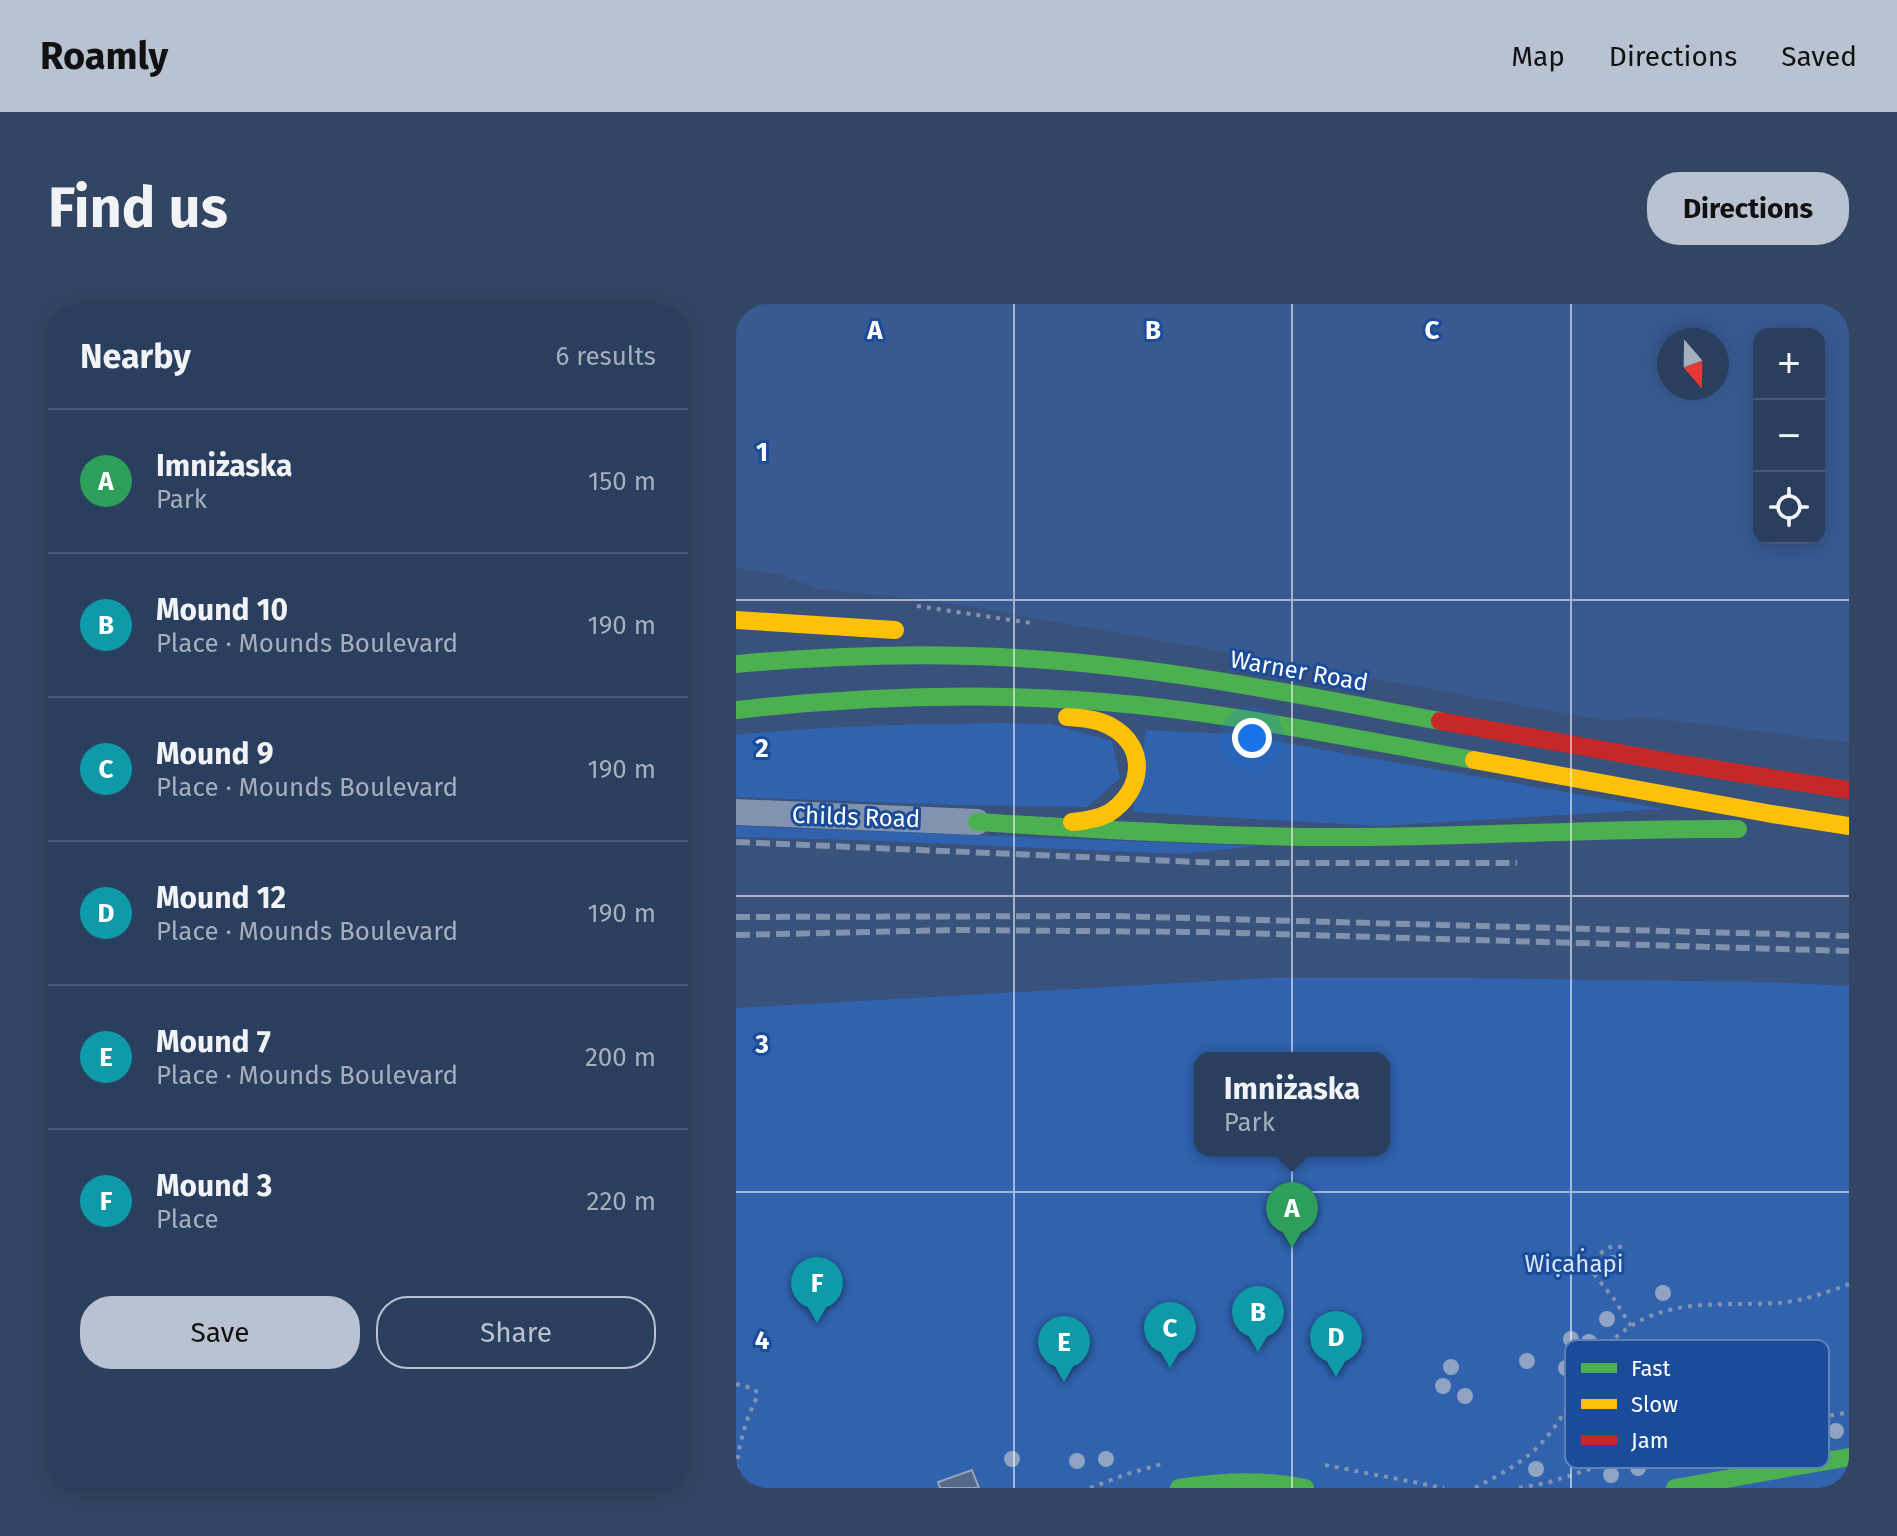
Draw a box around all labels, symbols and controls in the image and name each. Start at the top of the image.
text: Roamly [40,33,168,79]
text: Map [1511,40,1565,73]
text: Directions [1609,40,1737,73]
text: Saved [1781,40,1857,73]
button: Directions [1647,172,1849,245]
text: Find us [48,175,228,242]
text: A [866,315,883,346]
text: B [1145,315,1161,346]
text: C [1425,315,1440,346]
north arrow [1657,328,1729,400]
map controls [1753,328,1825,544]
button: + [1753,328,1825,400]
text: Nearby [80,336,191,377]
text: 6 results [555,341,656,372]
button: − [1753,400,1825,472]
text: 1 [756,437,768,468]
text: Imniżaska [156,448,292,484]
text: A [98,466,114,497]
text: 150 m [588,466,656,497]
button: locate [1753,472,1825,544]
text: Park [156,484,207,515]
text: Mound 10 [156,592,288,628]
text: B [98,610,114,641]
text: 190 m [587,610,656,641]
text: Place · Mounds Boulevard [156,628,458,659]
street label: Warner Road [1228,645,1370,697]
your location [1232,718,1272,758]
text: 2 [755,733,769,764]
text: Mound 9 [156,736,273,772]
text: C [99,754,113,785]
text: 190 m [587,754,656,785]
text: Place · Mounds Boulevard [156,772,458,803]
street label: Childs Road [791,801,921,833]
text: Mound 12 [156,880,286,916]
text: D [98,898,114,929]
text: 190 m [587,898,656,929]
text: Place · Mounds Boulevard [156,916,458,947]
text: Mound 7 [156,1024,271,1060]
text: 3 [754,1029,769,1060]
text: E [99,1042,113,1073]
text: 200 m [585,1042,656,1073]
popup [1194,1052,1390,1156]
text: Place · Mounds Boulevard [156,1060,458,1091]
text: Imniżaska [1224,1071,1360,1107]
text: Park [1224,1107,1275,1138]
text: Mound 3 [156,1168,272,1204]
pin: A [1266,1182,1318,1248]
text: F [100,1186,112,1217]
text: 220 m [587,1186,656,1217]
text: Place [156,1204,219,1235]
park label: Wic̣aḣapi [1524,1247,1624,1278]
pin: F [791,1257,843,1323]
pin: B [1232,1286,1284,1352]
button: Save [80,1296,360,1369]
button: Share [376,1296,656,1369]
pin: C [1144,1302,1196,1368]
pin: D [1310,1311,1362,1377]
pin: E [1038,1316,1090,1382]
text: 4 [755,1325,770,1356]
legend [1565,1340,1829,1468]
text: Fast [1631,1355,1671,1382]
text: Slow [1631,1391,1678,1418]
text: Jam [1631,1427,1669,1454]

